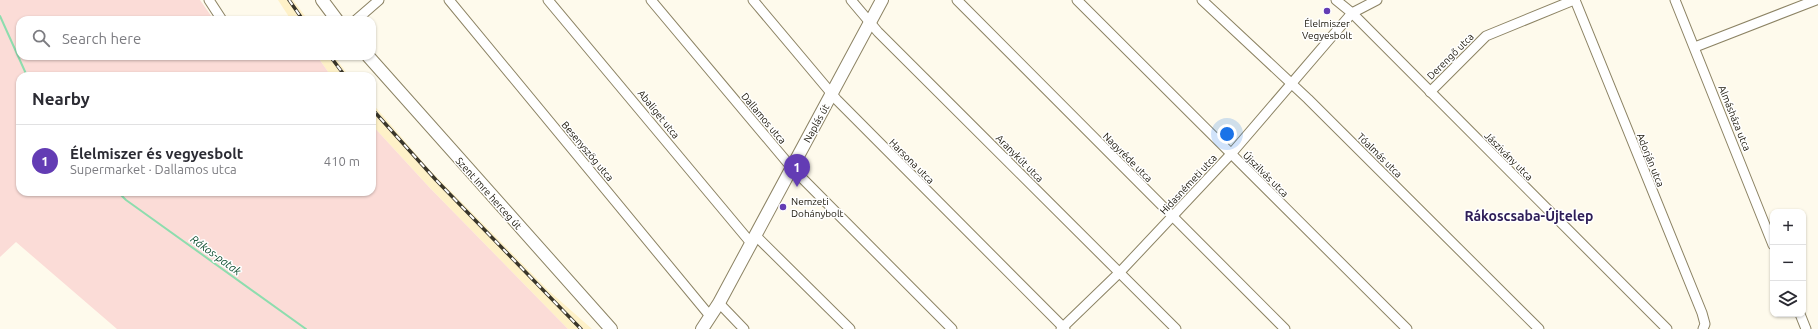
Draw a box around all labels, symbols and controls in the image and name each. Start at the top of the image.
marker: Élelmiszer Vegyesbolt [1322,6,1332,16]
search box [16,16,376,60]
place label: Élelmiszer Vegyesbolt [1302,17,1352,41]
icon: search [30,27,52,49]
text: Search here [62,30,141,47]
street label: Derengő utca [1425,31,1476,82]
street label: Almásháza utca [1716,84,1753,152]
street label: Abaliget utca [636,88,682,141]
text: Nearby [32,89,90,108]
street label: Dallamos utca [739,91,788,146]
street label: Naplás út [801,102,832,144]
street label: Besenyszög utca [560,119,616,183]
your location [1217,124,1237,144]
street label: Nagyréde utca [1101,130,1155,184]
street label: Jászivány utca [1482,130,1535,183]
street label: Tóalmás utca [1355,131,1404,180]
street label: Aranykút utca [994,132,1046,184]
street label: Adorján utca [1635,132,1666,189]
street label: Harsona utca [887,137,936,186]
text: Élelmiszer és vegyesbolt [70,145,243,162]
street label: Újszilvás utca [1241,149,1291,199]
street label: Hidasnémeti utca [1158,152,1219,217]
text: 1 [41,154,49,168]
text: 410 m [324,154,360,168]
pin: 1 [784,154,810,187]
street label: Szent Imre herceg út [453,155,524,232]
text: Supermarket · Dallamos utca [70,162,237,176]
place label: Nemzeti Dohánybolt [791,196,844,219]
marker: Nemzeti Dohánybolt [778,202,788,212]
district label: Rákoscsaba-Újtelep [1465,207,1593,224]
map controls [1770,209,1806,317]
button: + [1770,209,1806,245]
water label: Rákos-patak [188,233,244,278]
button: − [1770,245,1806,281]
button: layers [1770,281,1806,317]

